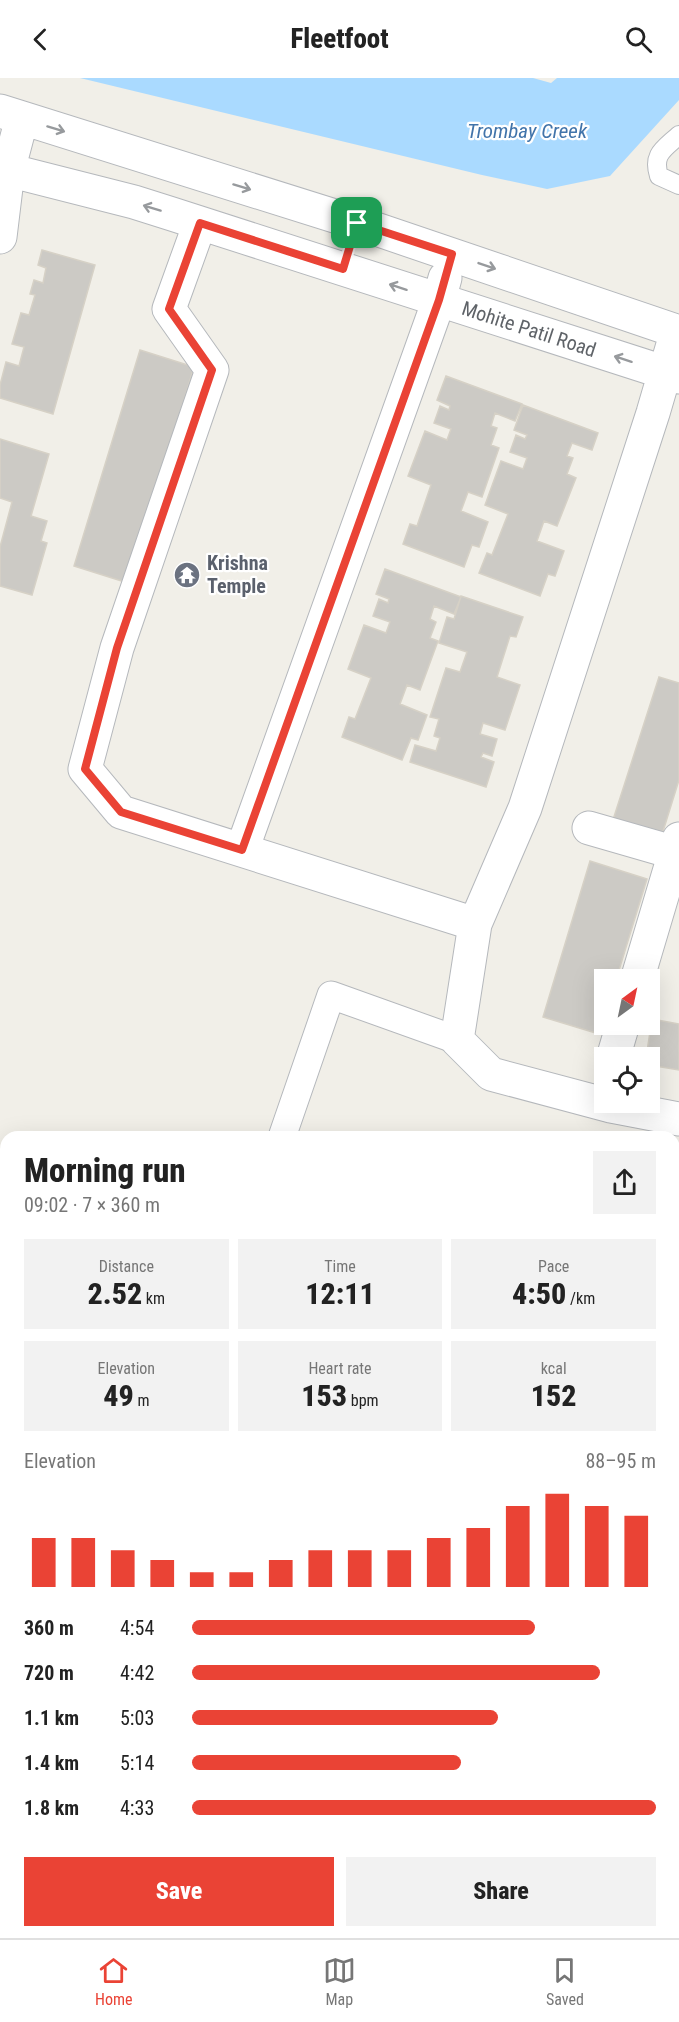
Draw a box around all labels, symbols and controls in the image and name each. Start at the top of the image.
icon: back [24,23,57,56]
text: Fleetfoot [290,23,389,55]
icon: search [622,23,655,56]
water label: Trombay Creek [467,119,588,143]
one-way arrow [46,124,65,135]
one-way arrow [232,182,251,193]
pin [331,197,382,248]
one-way arrow [143,201,162,212]
icon: arrive [340,206,373,239]
one-way arrow [477,262,496,273]
one-way arrow [389,280,408,291]
street label: Mohite Patil Road [459,296,599,362]
one-way arrow [614,353,633,364]
place label: Krishna Temple [207,551,268,598]
temple icon: Krishna Temple [172,560,202,590]
north arrow [594,969,660,1035]
map controls [594,969,660,1113]
button: locate [594,1047,660,1113]
text: Morning run [24,1151,186,1190]
button: share [593,1151,656,1214]
text: 09:02 · 7 × 360 m [24,1193,160,1217]
text: Distance [99,1257,154,1276]
text: Time [324,1257,356,1276]
text: Pace [538,1257,569,1276]
text: 2.52 [88,1276,142,1311]
text: 12:11 [305,1276,375,1311]
text: 4:50 [512,1276,566,1311]
text: km [142,1289,165,1308]
text: /km [566,1289,595,1308]
text: Elevation [98,1359,155,1378]
text: Heart rate [308,1359,372,1378]
text: kcal [541,1359,567,1378]
text: 49 [103,1378,134,1413]
text: 153 [301,1378,347,1413]
text: 152 [531,1378,577,1413]
text: m [134,1391,149,1410]
text: bpm [347,1391,379,1410]
text: Elevation [24,1449,96,1473]
text: 88–95 m [585,1449,656,1473]
text: 360 m [24,1616,74,1640]
text: 4:54 [120,1616,154,1640]
text: 720 m [24,1661,74,1685]
text: 4:42 [120,1661,154,1685]
text: 1.1 km [24,1706,79,1730]
text: 5:03 [120,1706,154,1730]
text: 1.4 km [24,1751,79,1775]
text: 5:14 [120,1751,154,1775]
text: 1.8 km [24,1796,79,1820]
text: 4:33 [120,1796,154,1820]
button: Save [24,1857,334,1926]
button: Share [346,1857,656,1926]
tab: Home [95,1954,133,2009]
tab: Map [323,1954,356,2009]
tab: Saved [546,1954,584,2009]

